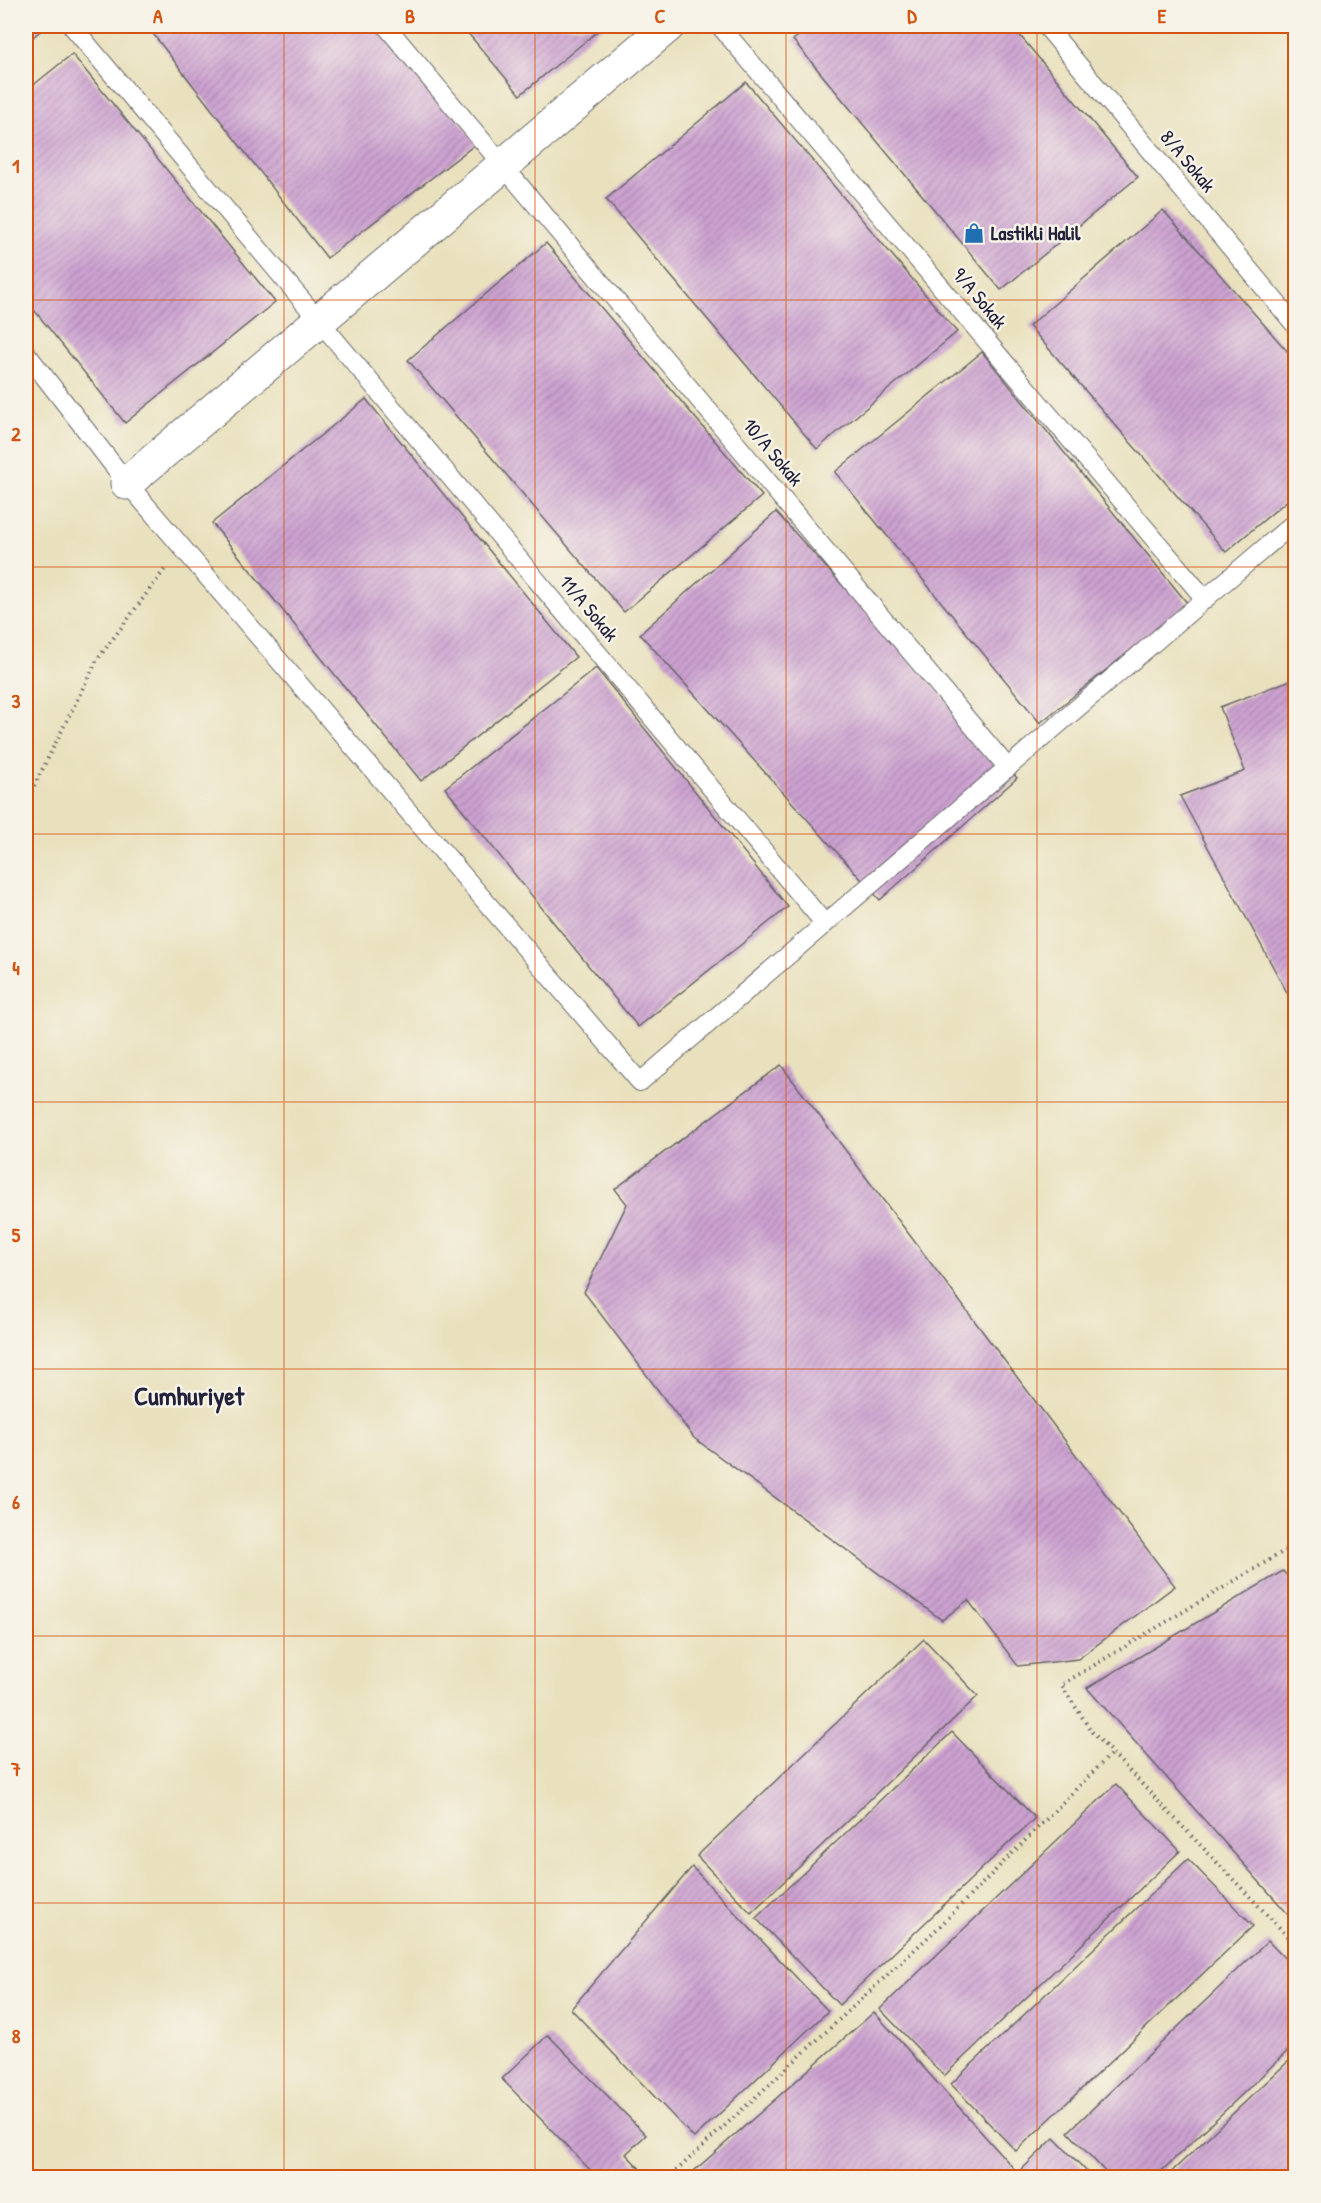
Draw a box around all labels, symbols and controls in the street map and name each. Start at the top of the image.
text: A [153,2,163,29]
text: B [405,2,415,29]
text: C [655,2,666,29]
text: D [907,2,917,29]
text: E [1158,2,1167,29]
street label: 8/A Sokak [1155,124,1222,197]
text: 1 [12,152,20,179]
place label: Lastikli Halil [991,219,1081,246]
shop icon: Lastikli Halil [962,221,986,245]
street label: 9/A Sokak [947,261,1014,334]
street label: 10/A Sokak [737,412,810,491]
text: 2 [11,420,21,447]
street label: 11/A Sokak [554,569,625,647]
text: 3 [12,687,21,714]
text: 4 [12,954,20,981]
text: 5 [12,1221,21,1248]
district label: Cumhuriyet [134,1378,245,1414]
text: 6 [12,1488,20,1515]
text: 7 [10,1755,21,1782]
text: 8 [12,2022,21,2049]

